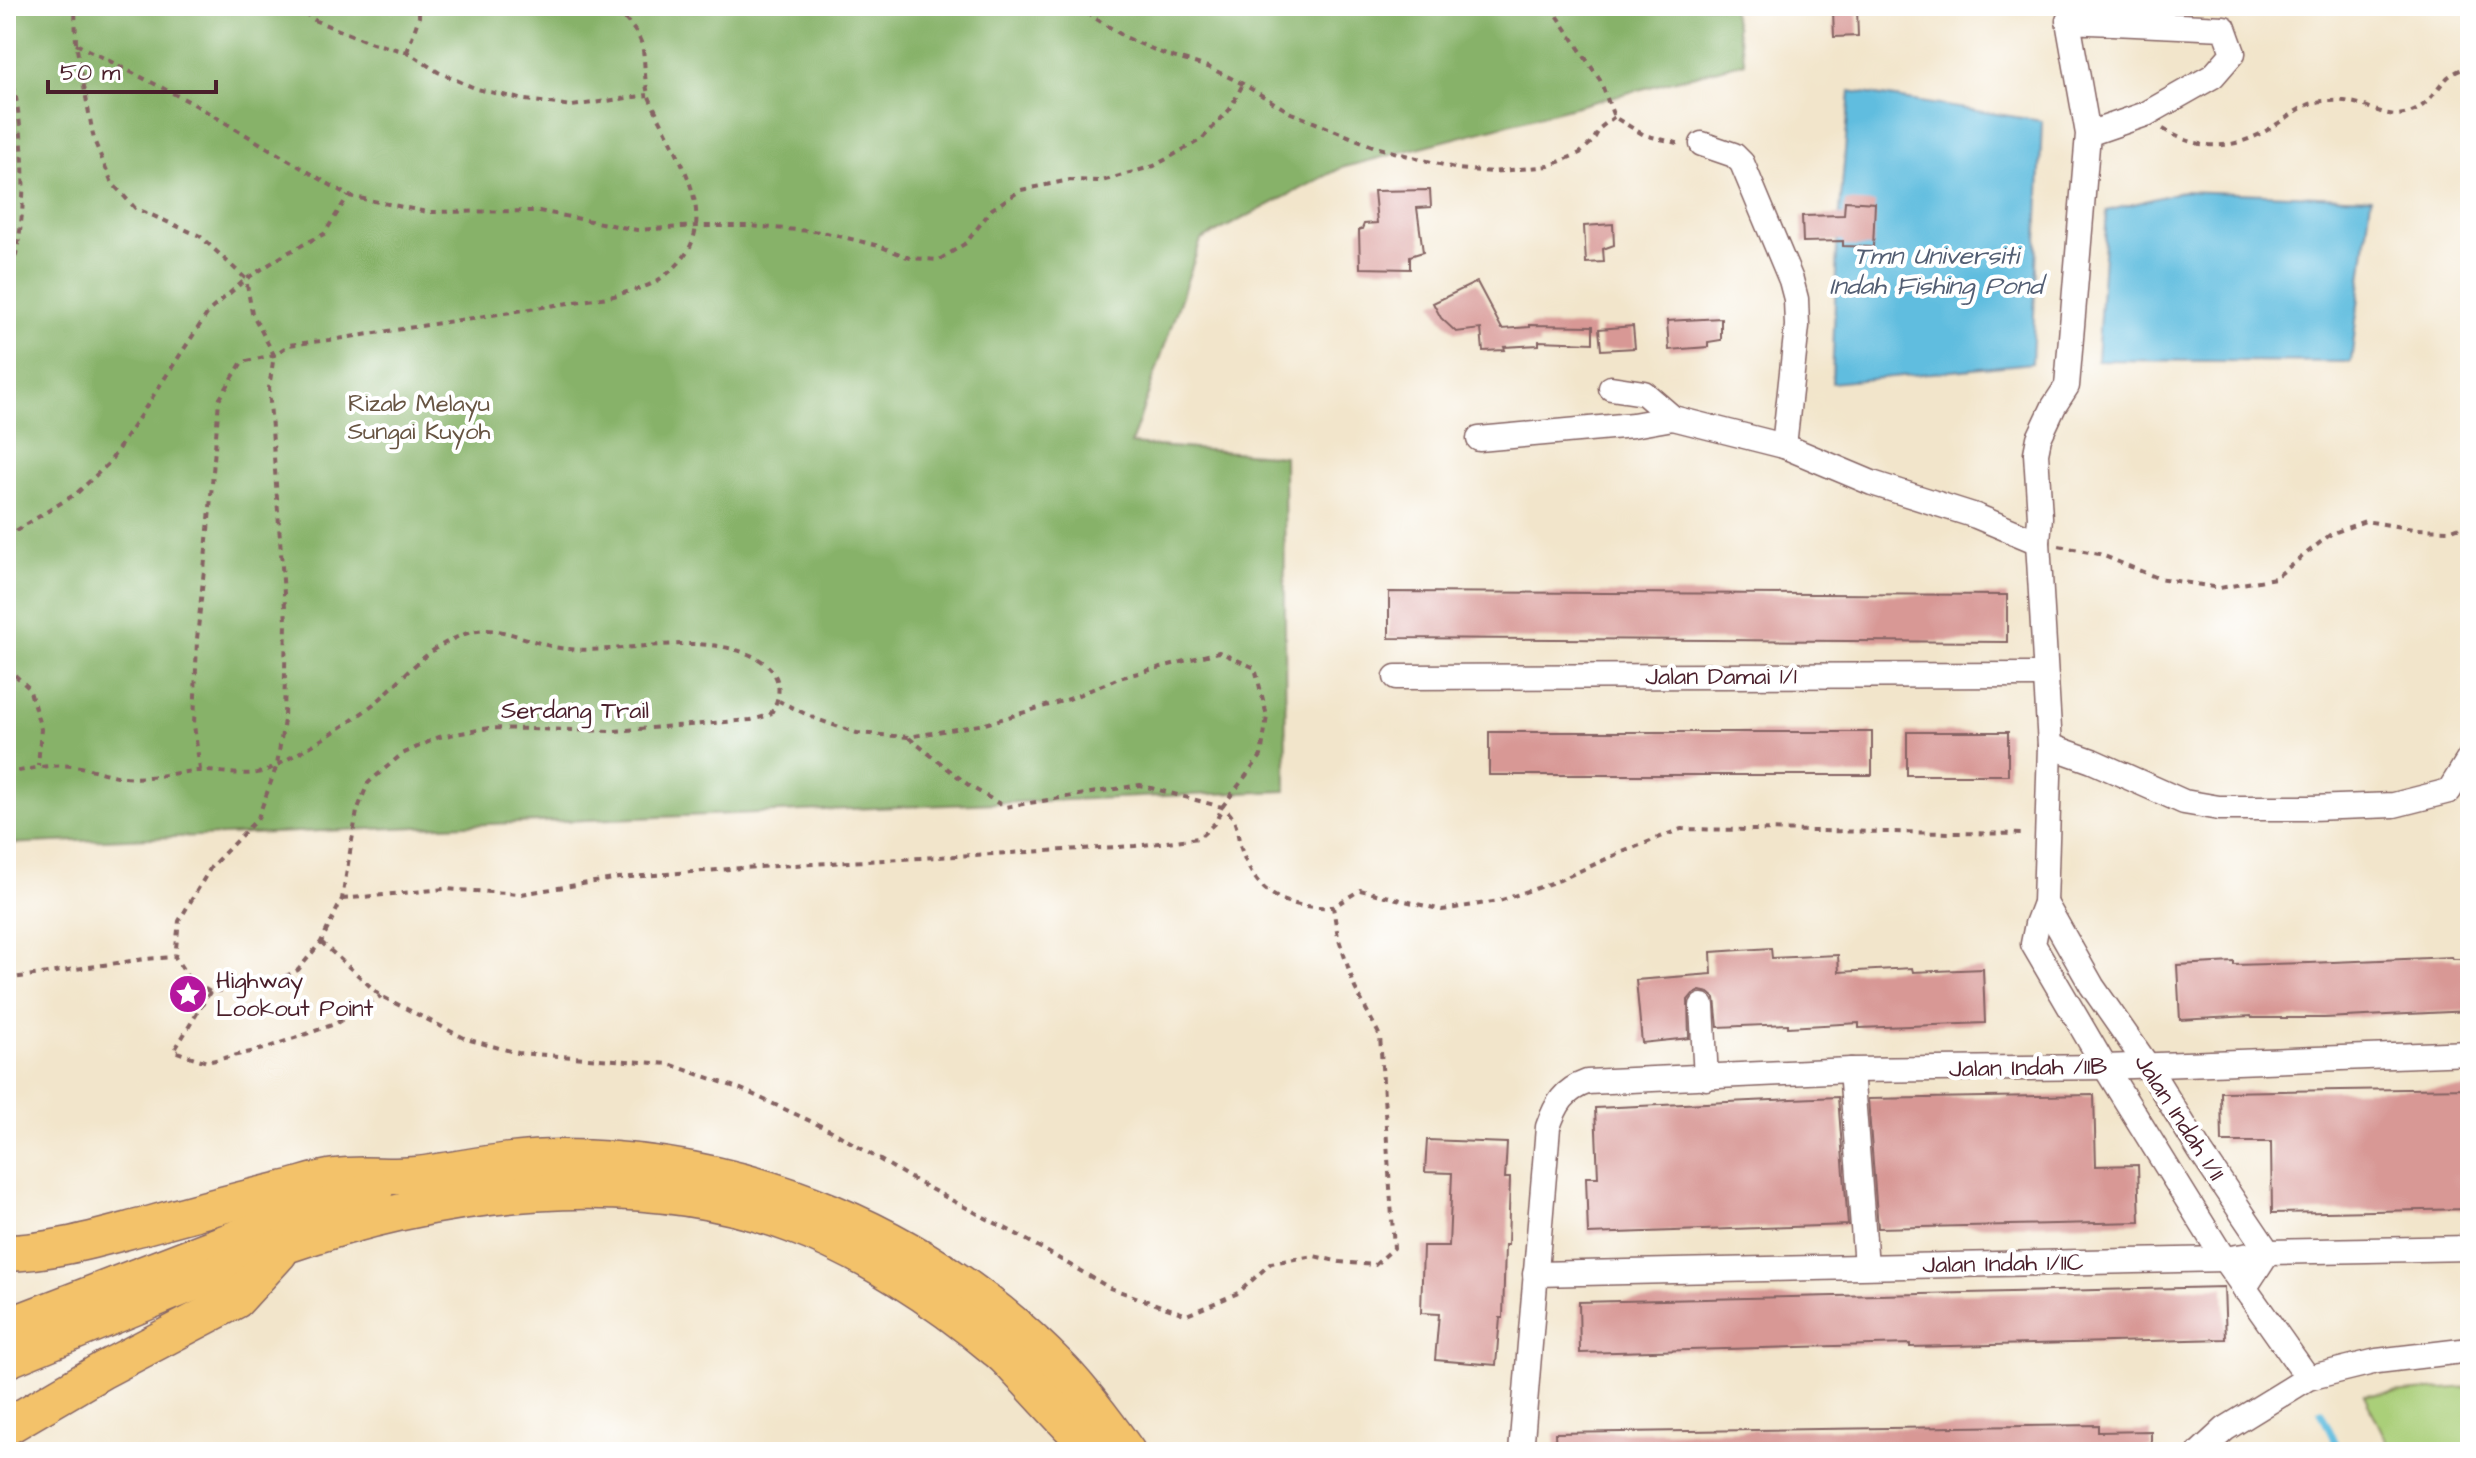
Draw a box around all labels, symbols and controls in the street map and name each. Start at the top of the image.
scale bar [48,44,216,94]
text: 50 m [60,56,121,90]
water label: Tmn Universiti Indah Fishing Pond [1830,238,2047,305]
park label: Rizab Melayu Sungai Kuyoh [348,387,490,450]
street label: Jalan Damai 1/1 [1645,660,1797,694]
street label: Serdang Trail [501,694,649,729]
place label: Highway Lookout Point [216,964,374,1026]
place icon: Highway Lookout Point [167,973,209,1015]
street label: Jalan Indah 1/11 [2126,1048,2233,1187]
street label: Jalan Indah /11B [1949,1050,2107,1086]
street label: Jalan Indah 1/11C [1922,1246,2084,1282]

